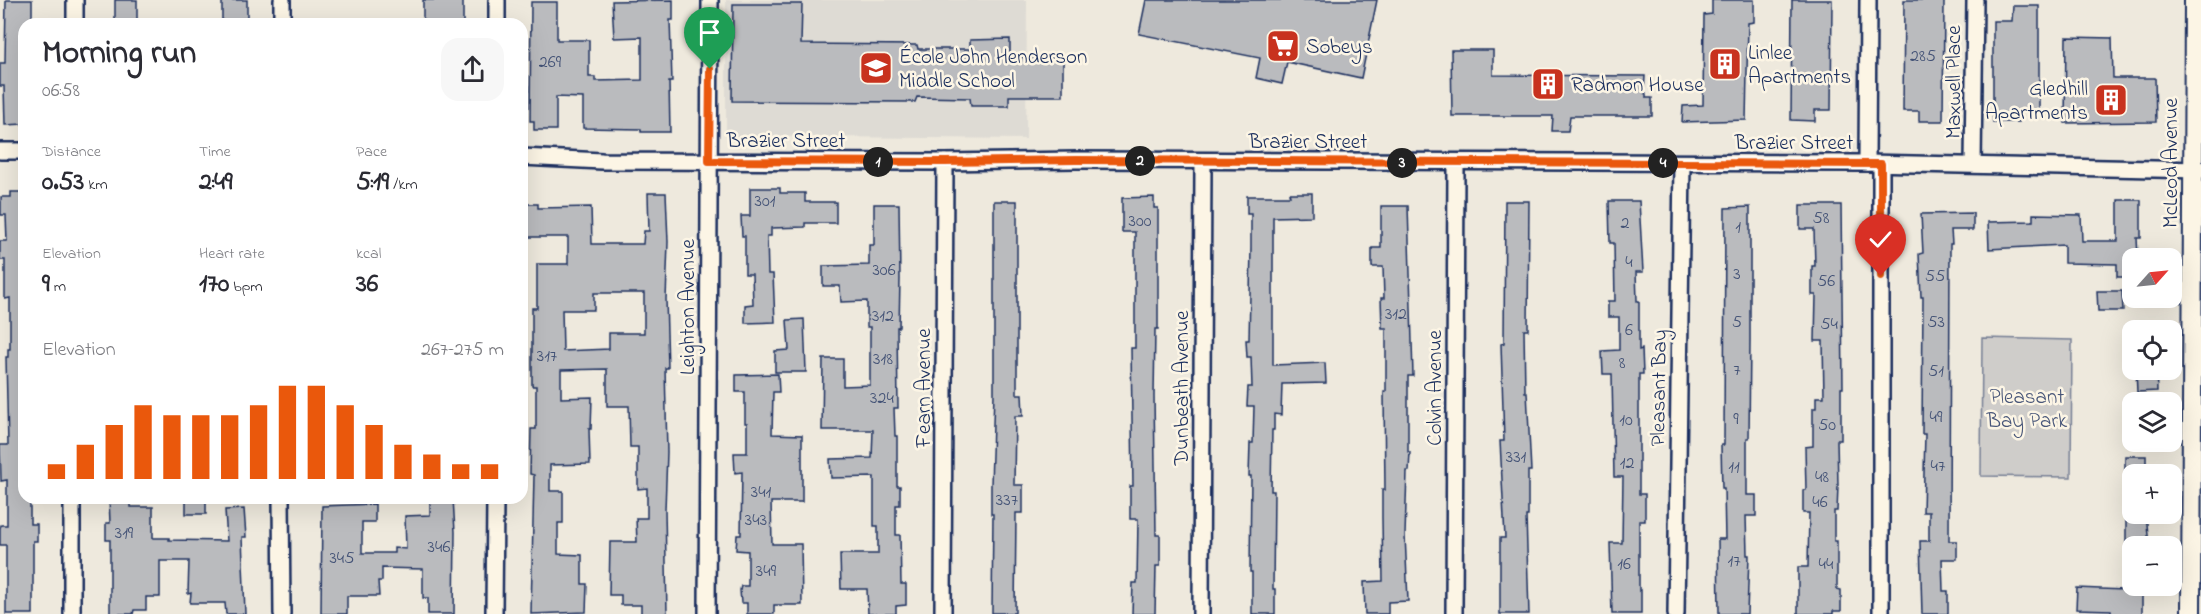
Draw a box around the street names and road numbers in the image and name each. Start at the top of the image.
street label: Maxwell Place [1940,25,1970,139]
street label: McLeod Avenue [2157,97,2187,228]
street label: Brazier Street [726,127,845,157]
street label: Brazier Street [1248,128,1367,158]
street label: Brazier Street [1734,129,1853,159]
street label: Leighton Avenue [674,238,706,375]
street label: Dunbeath Avenue [1168,310,1198,466]
street label: Fearn Avenue [910,328,940,449]
street label: Pleasant Bay [1644,329,1678,447]
street label: Colvin Avenue [1421,330,1451,446]

